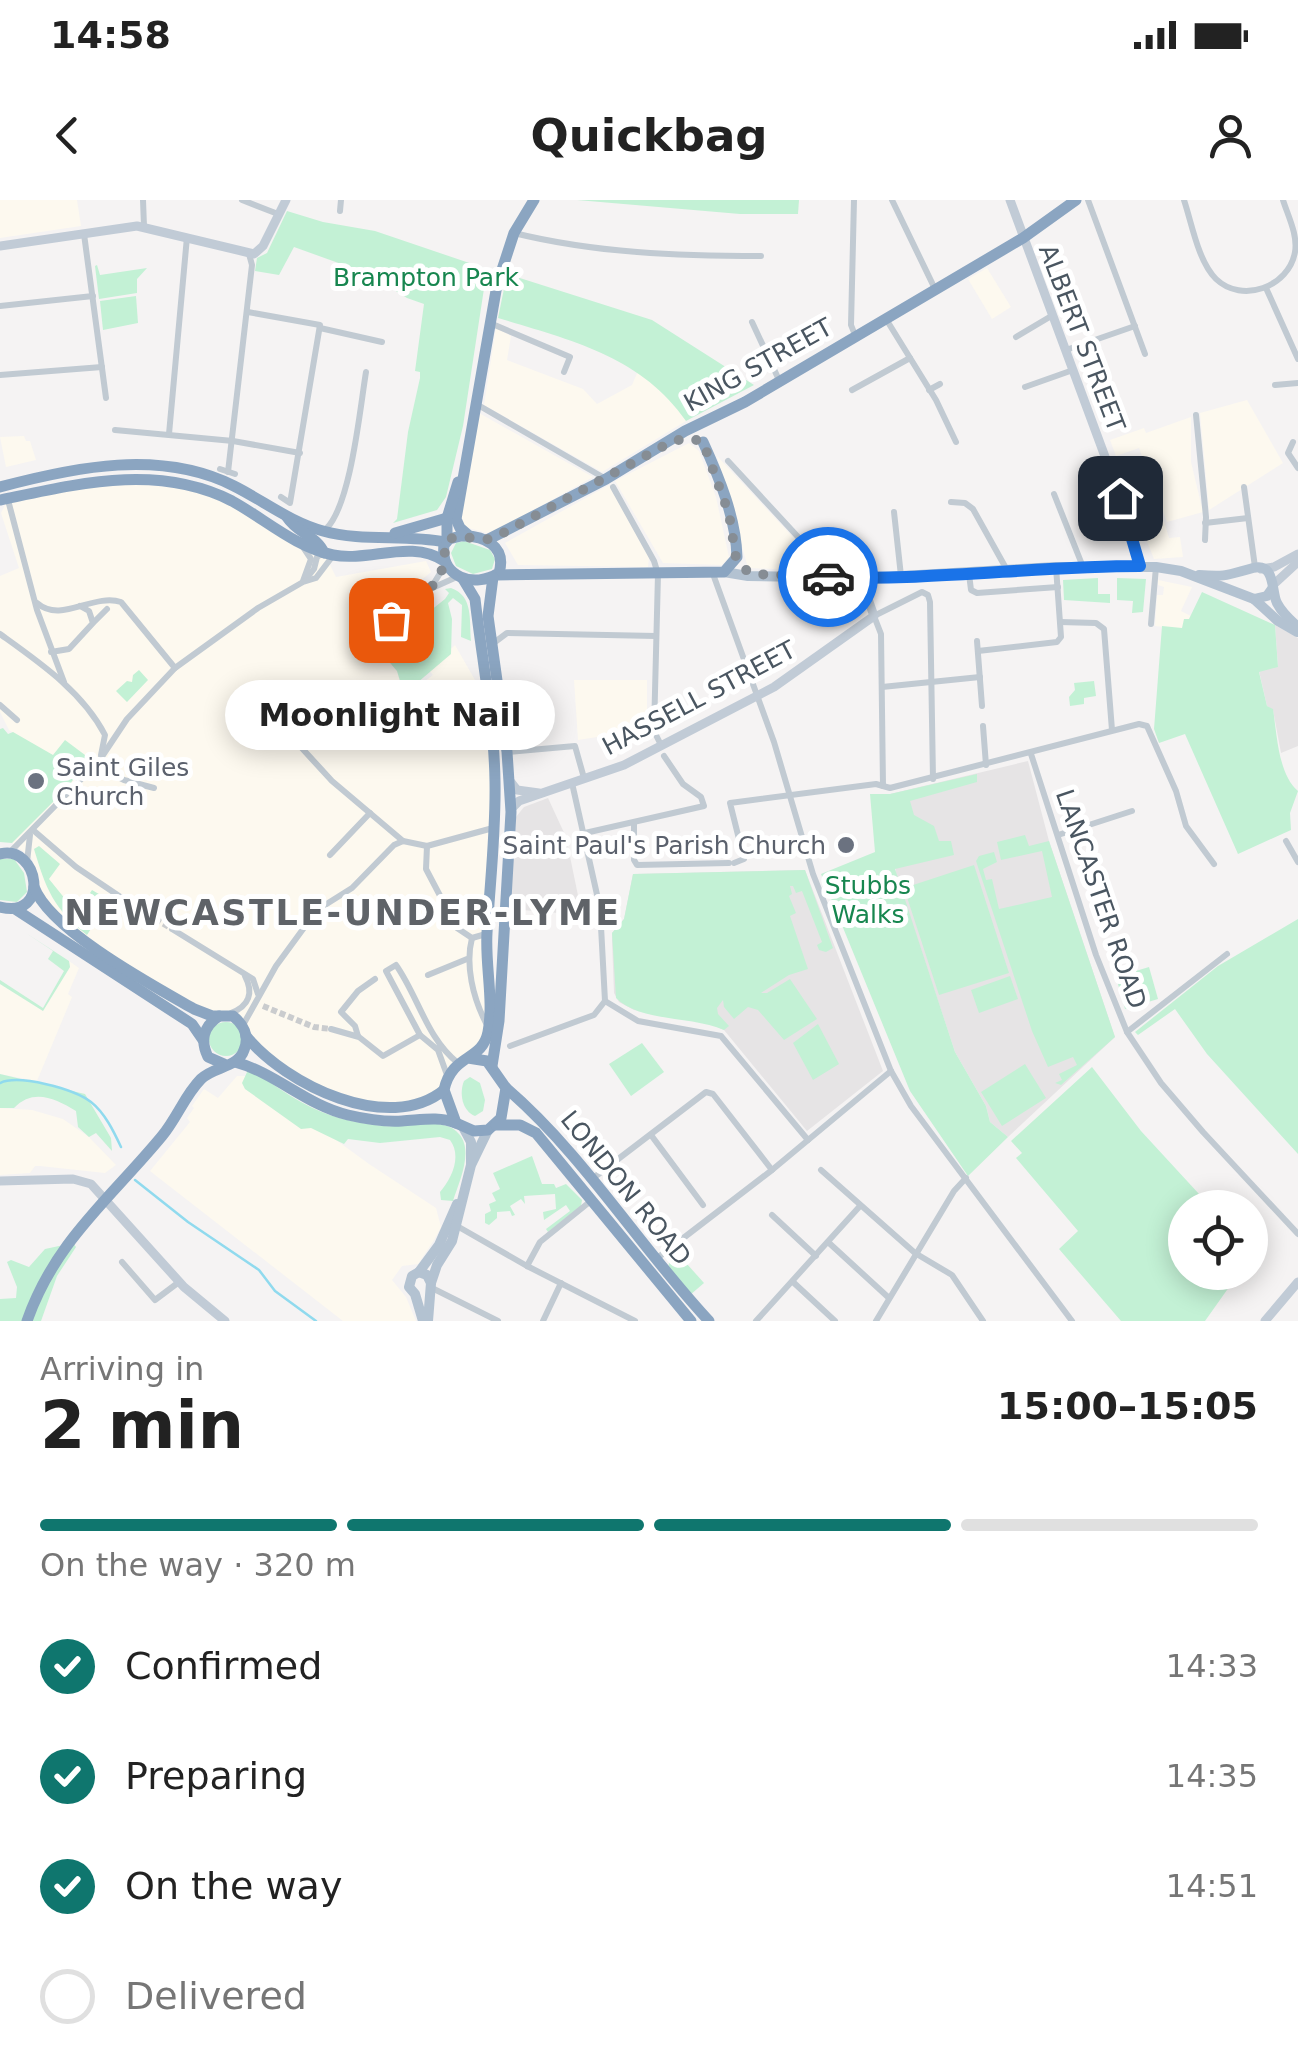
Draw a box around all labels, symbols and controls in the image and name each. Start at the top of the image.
text: 14:58 [50,13,171,57]
icon: back [40,108,95,163]
icon: person [1203,108,1258,163]
text: Quickbag [530,109,768,162]
street label: ALBERT STREET [1033,240,1131,436]
park label: Brampton Park [333,263,519,292]
street label: KING STREET [679,312,838,418]
pin [1078,456,1163,541]
icon: home [1093,471,1148,526]
courier [778,527,878,627]
icon: car [801,550,856,605]
pin [349,578,434,663]
icon: bag [364,593,419,648]
street label: HASSELL STREET [597,634,801,761]
callout: Moonlight Nail [226,680,556,750]
text: Moonlight Nail [259,696,521,734]
place label: Saint Giles Church [56,753,189,811]
marker: Saint Giles Church [25,770,47,792]
street label: LANCASTER ROAD [1050,786,1152,1012]
place label: Saint Paul's Parish Church [503,831,826,860]
marker: Saint Paul's Parish Church [835,834,857,856]
park label: Stubbs Walks [825,871,911,929]
district label: NEWCASTLE-UNDER-LYME [64,893,622,933]
street label: LONDON ROAD [555,1105,697,1271]
map controls [1168,1190,1268,1290]
button: locate [1168,1190,1268,1290]
text: Arriving in [40,1350,204,1388]
text: 15:00–15:05 [997,1384,1258,1428]
text: 2 min [40,1388,244,1463]
text: On the way · 320 m [40,1546,356,1584]
icon: check [40,1639,95,1694]
text: Confirmed [125,1644,322,1688]
text: 14:33 [1166,1647,1258,1685]
icon: check [40,1749,95,1804]
text: Preparing [125,1754,307,1798]
text: 14:35 [1166,1757,1258,1795]
icon: check [40,1859,95,1914]
text: On the way [125,1864,342,1908]
text: 14:51 [1166,1867,1258,1905]
text: Delivered [125,1974,307,2018]

